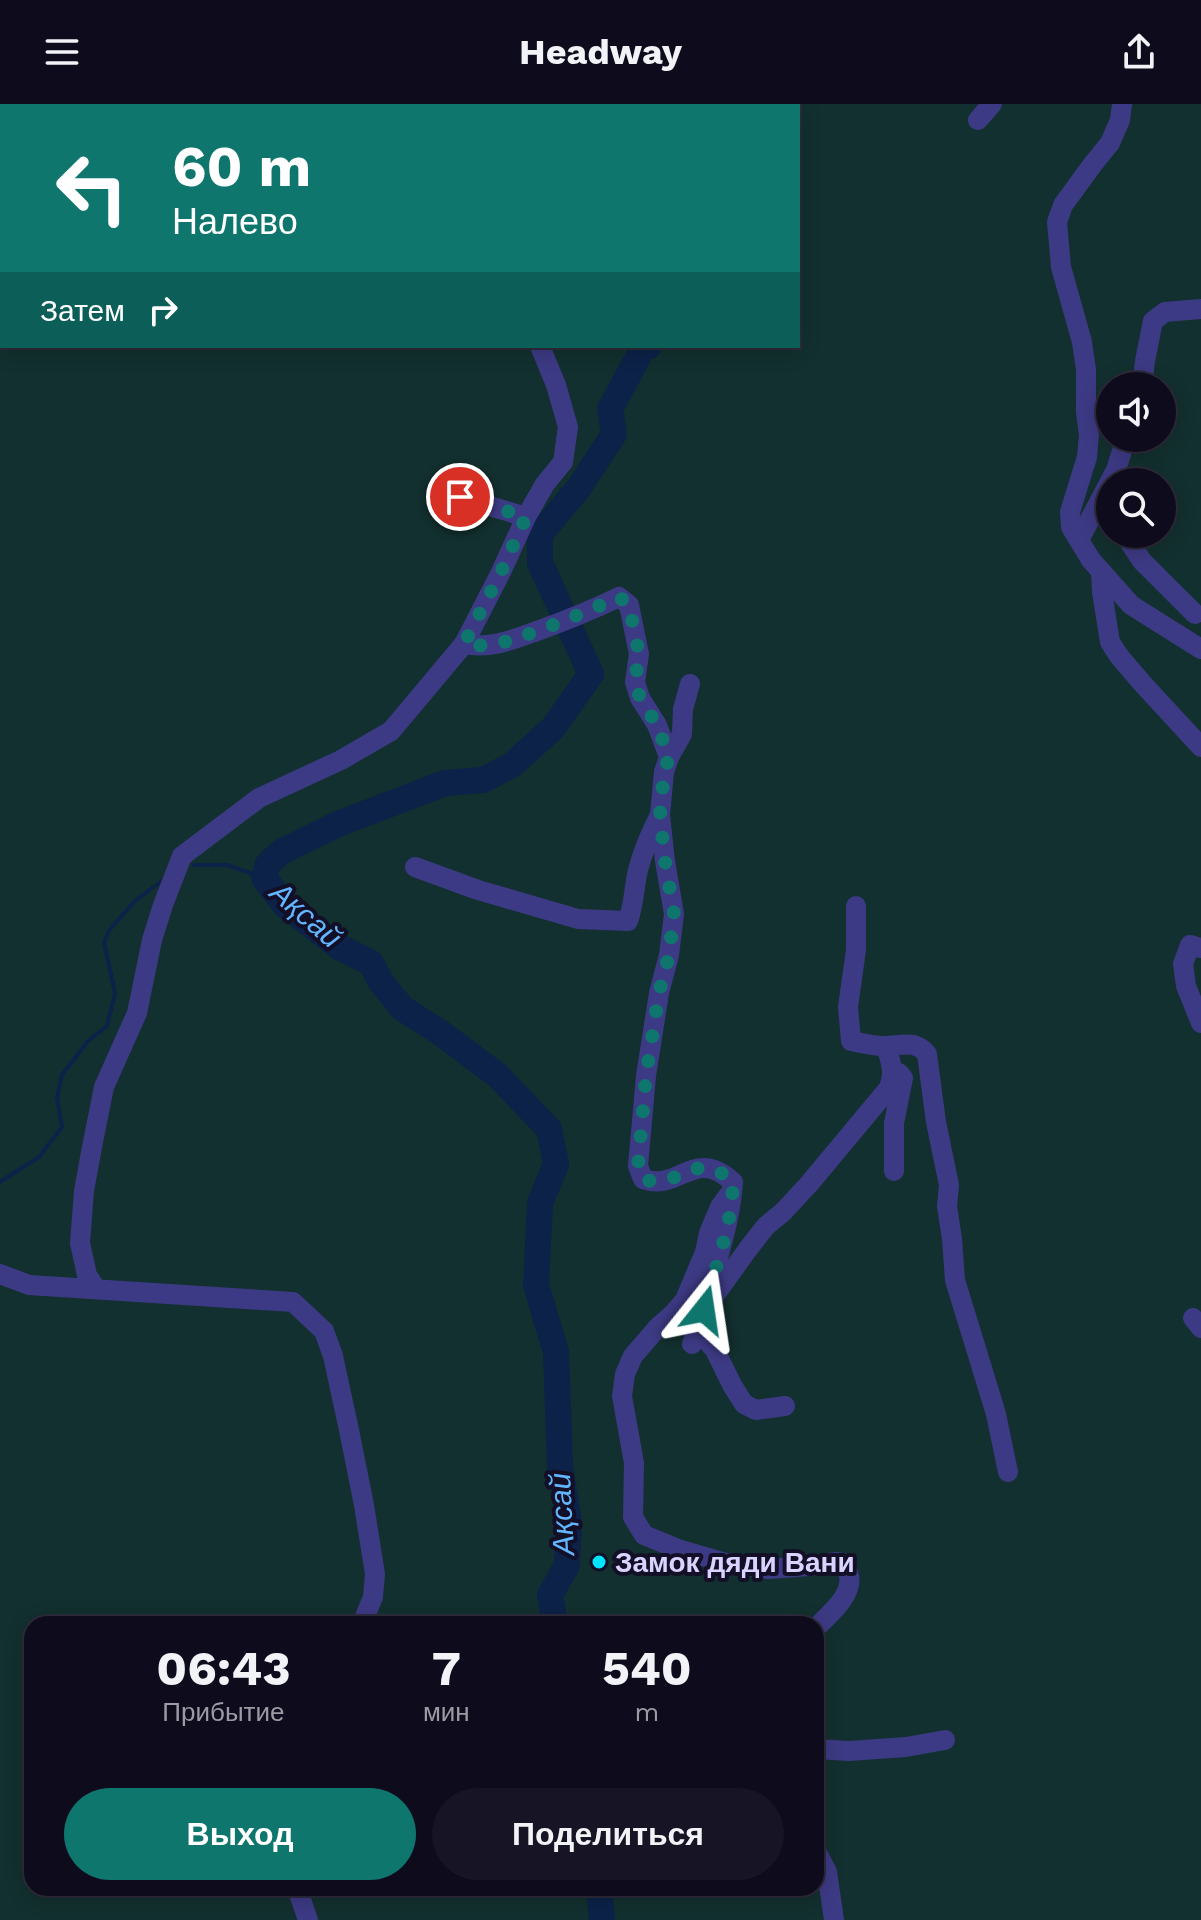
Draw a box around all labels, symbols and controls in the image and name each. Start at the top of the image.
icon: menu [40,30,84,74]
icon: share [1117,30,1161,74]
text: Headway [519,31,682,73]
text: 60 m [172,134,311,200]
icon: left [40,136,144,240]
text: Налево [172,201,298,243]
icon: right [141,288,185,332]
text: Затем [40,293,125,328]
map controls [1096,372,1176,548]
button: sound [1096,372,1176,452]
pin [426,463,494,531]
button: search [1096,468,1176,548]
icon: arrive [438,475,482,519]
water label: Ақсай [262,873,349,955]
position arrow [662,1268,746,1352]
water label: Ақсай [542,1472,581,1558]
place label: Замок дяди Вани [615,1546,855,1579]
marker: Замок дяди Вани [590,1553,608,1571]
text: 06:43 [156,1640,291,1697]
text: 7 [432,1640,461,1697]
text: 540 [602,1640,692,1697]
text: Прибытие [162,1697,285,1727]
text: мин [423,1697,470,1727]
text: m [634,1697,659,1727]
button: Выход [64,1788,416,1880]
button: Поделиться [432,1788,784,1880]

